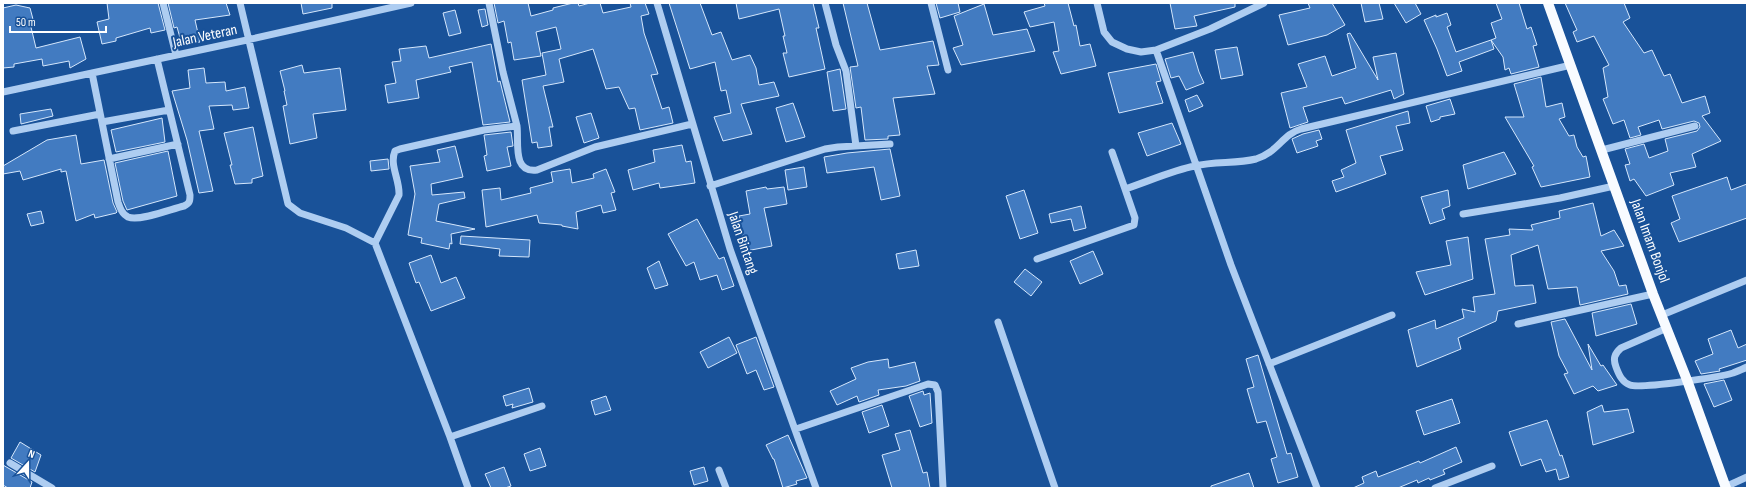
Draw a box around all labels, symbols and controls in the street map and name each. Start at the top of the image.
scale bar [10,8,106,34]
text: 50 m [16,15,36,30]
street label: Jalan Veteran [170,20,239,52]
street label: Jalan Imam Bonjol [1626,196,1674,285]
street label: Jalan Bintang [723,208,763,277]
north arrow [8,443,48,483]
text: N [26,447,37,461]

